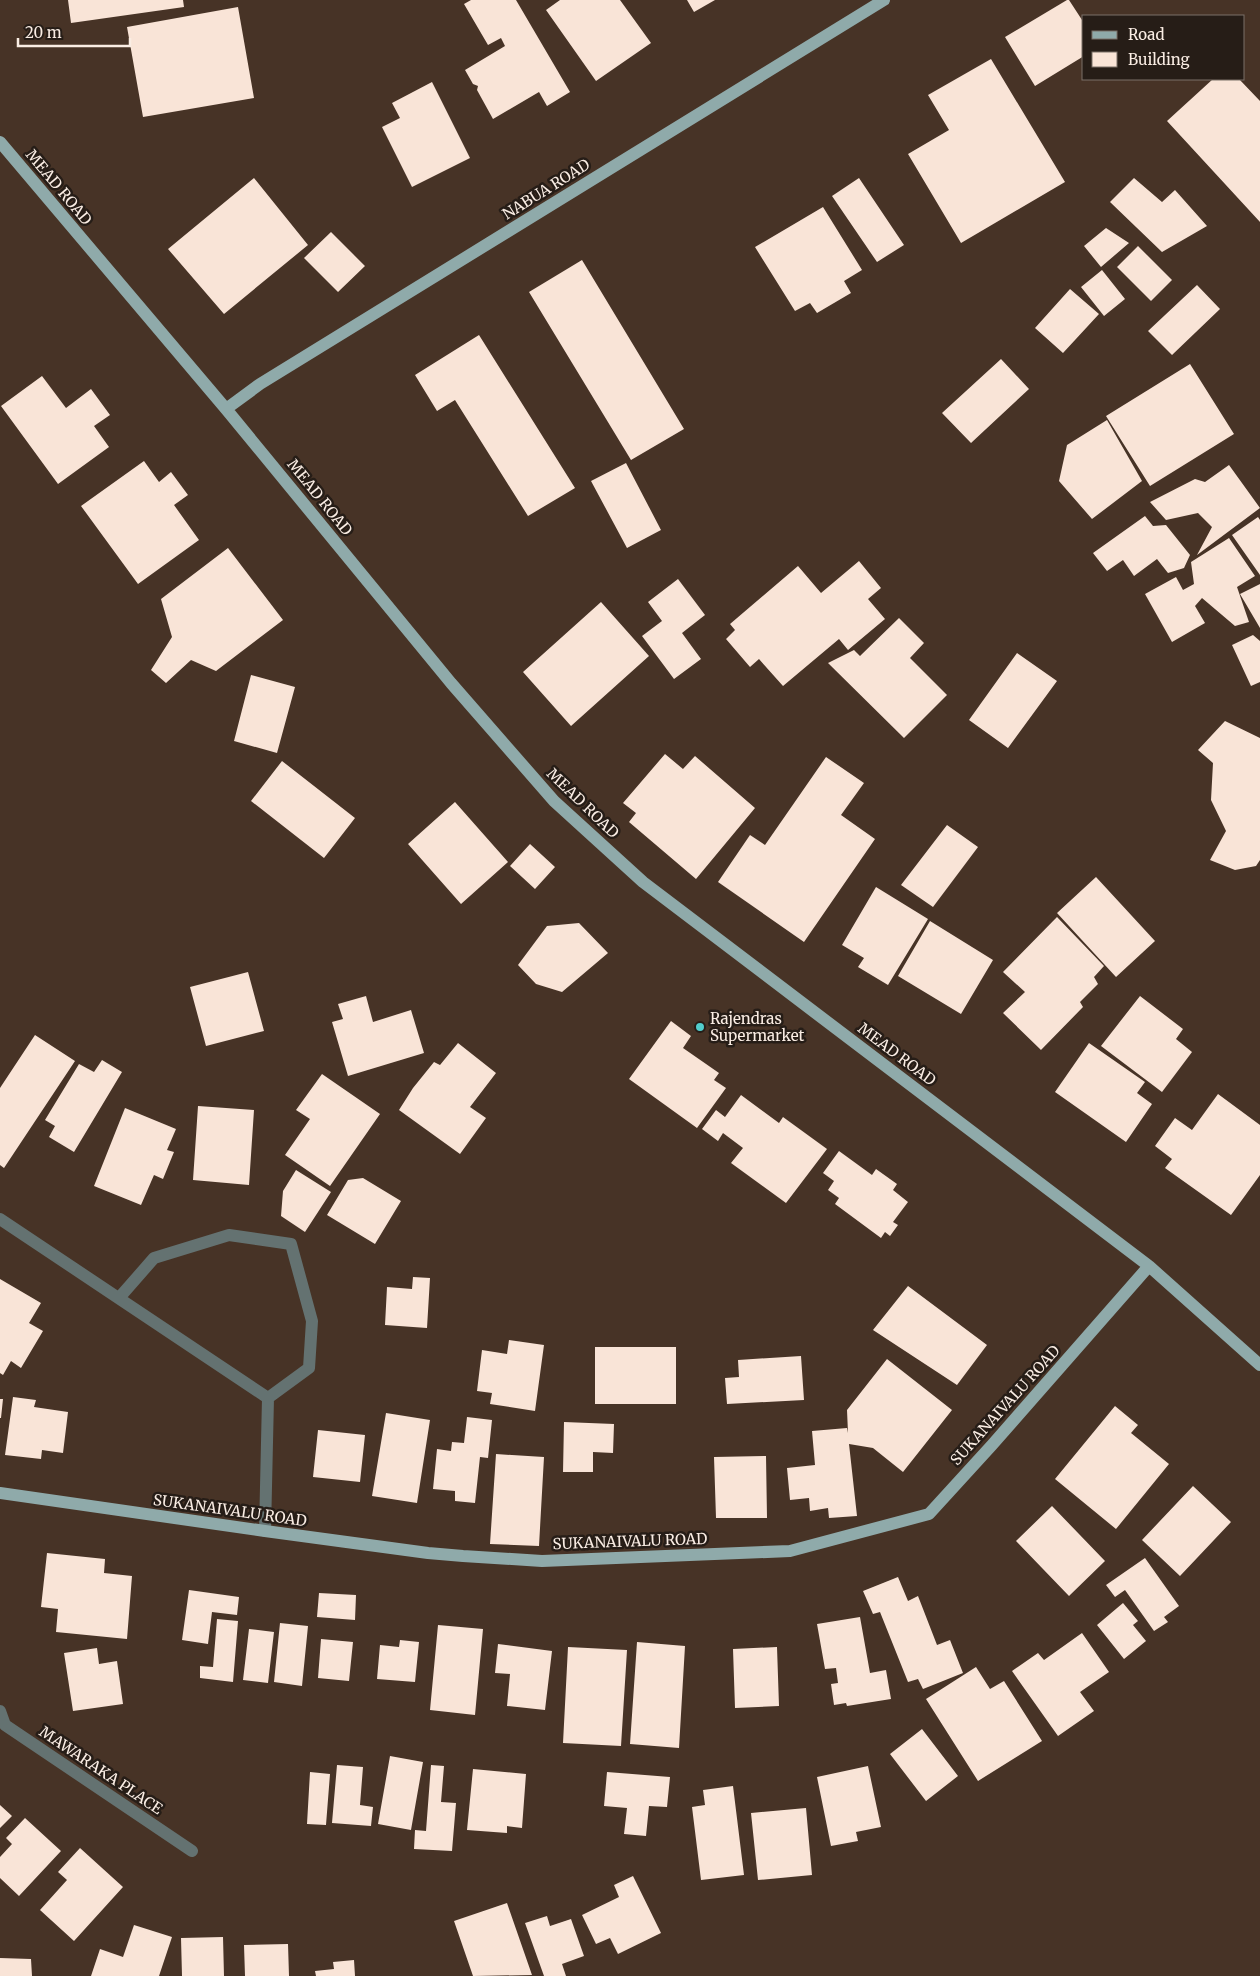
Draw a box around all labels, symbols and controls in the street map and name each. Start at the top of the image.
scale bar [18,15,130,47]
legend [1082,15,1245,80]
text: 20 m [25,23,62,42]
text: Road [1128,25,1164,44]
text: Building [1128,50,1190,69]
street label: MEAD ROAD [22,145,96,229]
street label: NABUA ROAD [499,155,593,223]
street label: MEAD ROAD [283,455,357,539]
street label: MEAD ROAD [543,764,623,842]
place label: Rajendras Supermarket [710,1009,804,1045]
street label: MEAD ROAD [854,1018,940,1090]
marker: Rajendras Supermarket [694,1021,706,1033]
street label: SUKANAIVALU ROAD [946,1341,1064,1469]
street label: SUKANAIVALU ROAD [152,1490,308,1530]
street label: SUKANAIVALU ROAD [552,1529,708,1553]
street label: MAWARAKA PLACE [36,1722,167,1819]

